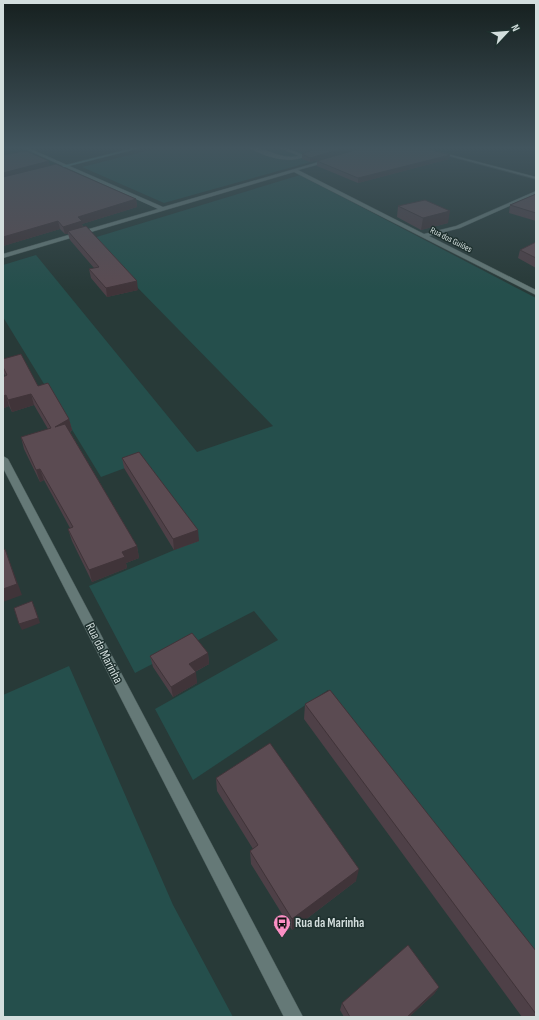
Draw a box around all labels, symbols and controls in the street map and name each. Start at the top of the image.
north arrow [487,12,527,52]
text: N [508,22,523,33]
street label: Rua dos Guiões [428,225,474,255]
street label: Rua da Marinha [82,620,126,686]
bus stop icon: Rua da Marinha [272,913,292,938]
place label: Rua da Marinha [295,915,364,931]

